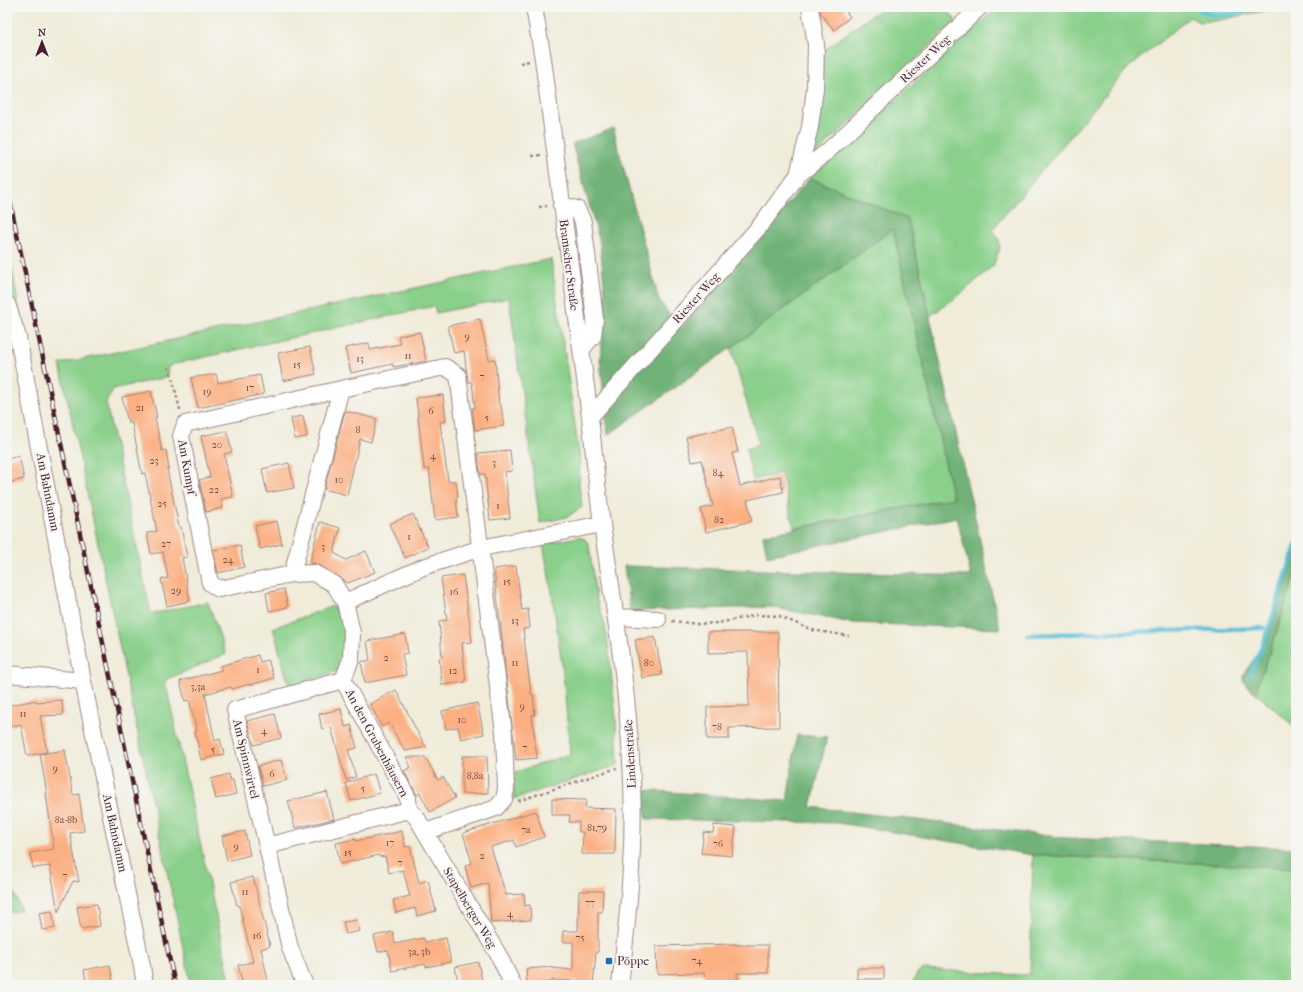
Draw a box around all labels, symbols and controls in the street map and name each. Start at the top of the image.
north arrow [22,22,62,62]
text: N [38,26,47,39]
street label: Riester Weg [897,32,954,86]
street label: Bramscher Straße [556,218,582,312]
street label: Riester Weg [669,269,723,326]
house number: 9 [464,331,470,343]
house number: 11 [404,350,412,362]
house number: 13 [356,353,364,365]
house number: 15 [293,359,301,371]
house number: 7 [480,371,485,383]
house number: 17 [246,382,254,394]
house number: 19 [203,386,211,398]
house number: 21 [136,402,144,414]
house number: 6 [428,405,434,417]
house number: 5 [485,412,489,424]
house number: 8 [355,424,361,436]
street label: Am Kumpf [175,437,199,499]
house number: 20 [212,439,222,451]
house number: 4 [430,450,437,462]
street label: Am Bahndamm [33,451,62,532]
house number: 23 [149,455,159,467]
house number: 3 [492,457,496,469]
house number: 84 [713,467,725,479]
house number: 10 [334,474,344,486]
house number: 22 [209,484,219,496]
house number: 25 [157,498,167,510]
house number: 1 [496,500,500,512]
house number: 82 [714,514,724,526]
house number: 1 [407,531,411,543]
house number: 27 [161,538,171,550]
house number: 3 [321,541,325,553]
house number: 24 [222,554,235,566]
house number: 15 [503,576,511,588]
house number: 29 [171,585,181,597]
house number: 16 [450,586,459,598]
house number: 13 [511,615,519,627]
house number: 2 [383,652,389,664]
house number: 11 [511,657,519,669]
house number: 80 [644,657,654,669]
house number: 1 [256,664,260,676]
house number: 12 [449,665,457,677]
house number: 3,3a [191,681,206,693]
street label: An den Grubenhäusern [342,686,411,799]
house number: 9 [519,701,525,713]
house number: 11 [19,708,27,720]
house number: 10 [457,714,467,726]
street label: Am Spinnwirtel [230,717,262,801]
street label: Lindenstraße [621,719,639,789]
house number: 78 [712,721,722,733]
house number: 4 [261,725,268,737]
house number: 7 [523,742,528,754]
house number: 5 [211,744,215,756]
house number: 9 [52,763,58,775]
house number: 6 [269,768,275,780]
house number: 8,8a [467,770,484,782]
house number: 5 [361,783,365,795]
street label: Am Bahndamm [100,792,130,873]
house number: 8a-8b [55,814,77,826]
house number: 81,79 [587,822,607,834]
house number: 7a [521,824,531,836]
house number: 17 [386,837,394,849]
house number: 76 [713,838,724,850]
house number: 9 [233,841,239,853]
house number: 15 [344,847,352,859]
house number: 2 [479,850,485,862]
house number: 7 [398,857,403,869]
street label: Stapelberger Weg [440,865,500,952]
house number: 7 [63,870,68,882]
house number: 11 [241,886,249,898]
house number: 77 [585,897,595,909]
house number: 4 [507,908,514,920]
house number: 16 [253,930,262,942]
house number: 75 [575,932,585,944]
house number: 3a, 3b [408,946,430,958]
place label: Pöppe [617,954,649,968]
house number: 74 [692,955,703,967]
marker: Pöppe [604,956,614,966]

